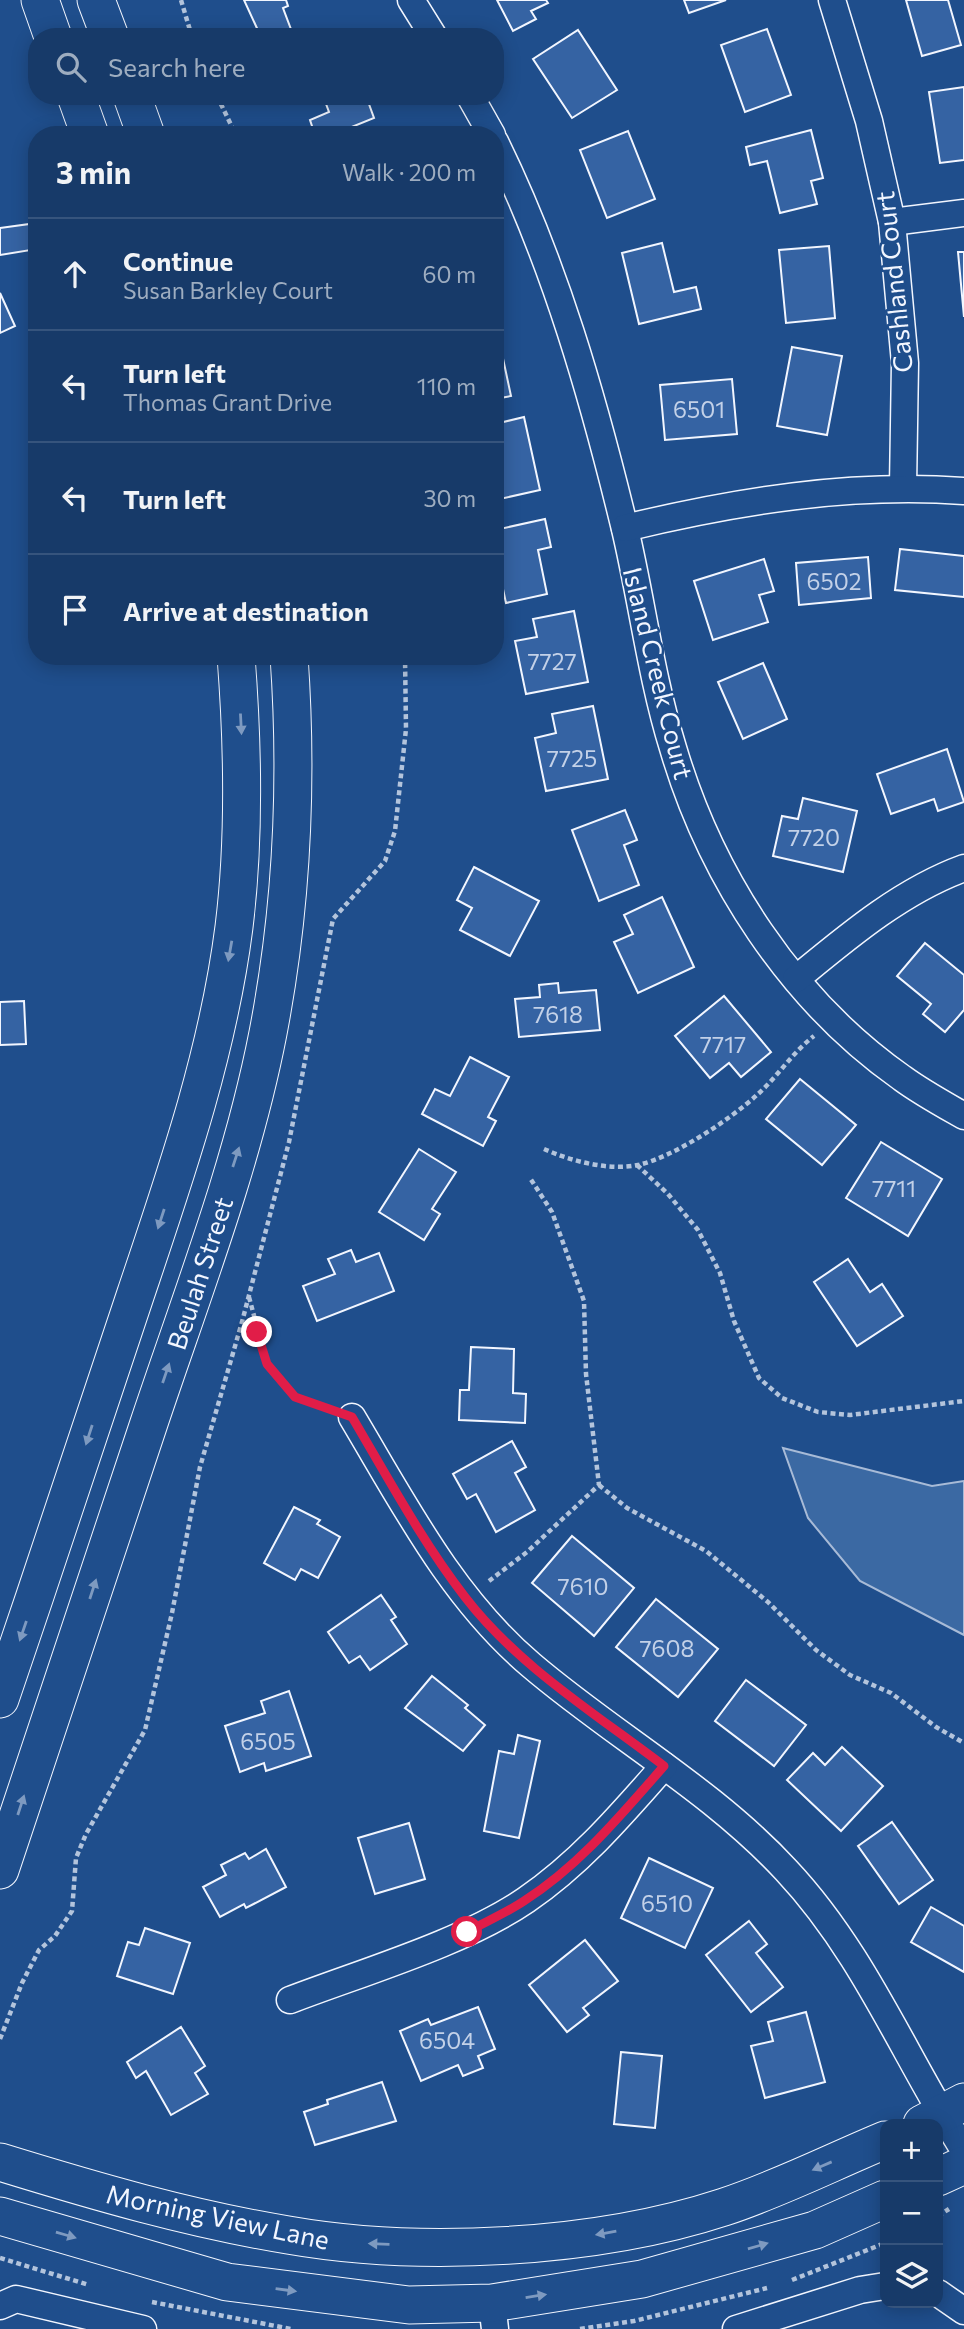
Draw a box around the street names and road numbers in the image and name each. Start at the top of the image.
street label: Cashland Court [868,190,918,374]
street label: Island Creek Court [618,564,700,782]
street label: Beulah Street [160,1193,238,1353]
street label: Morning View Lane [104,2177,332,2255]

